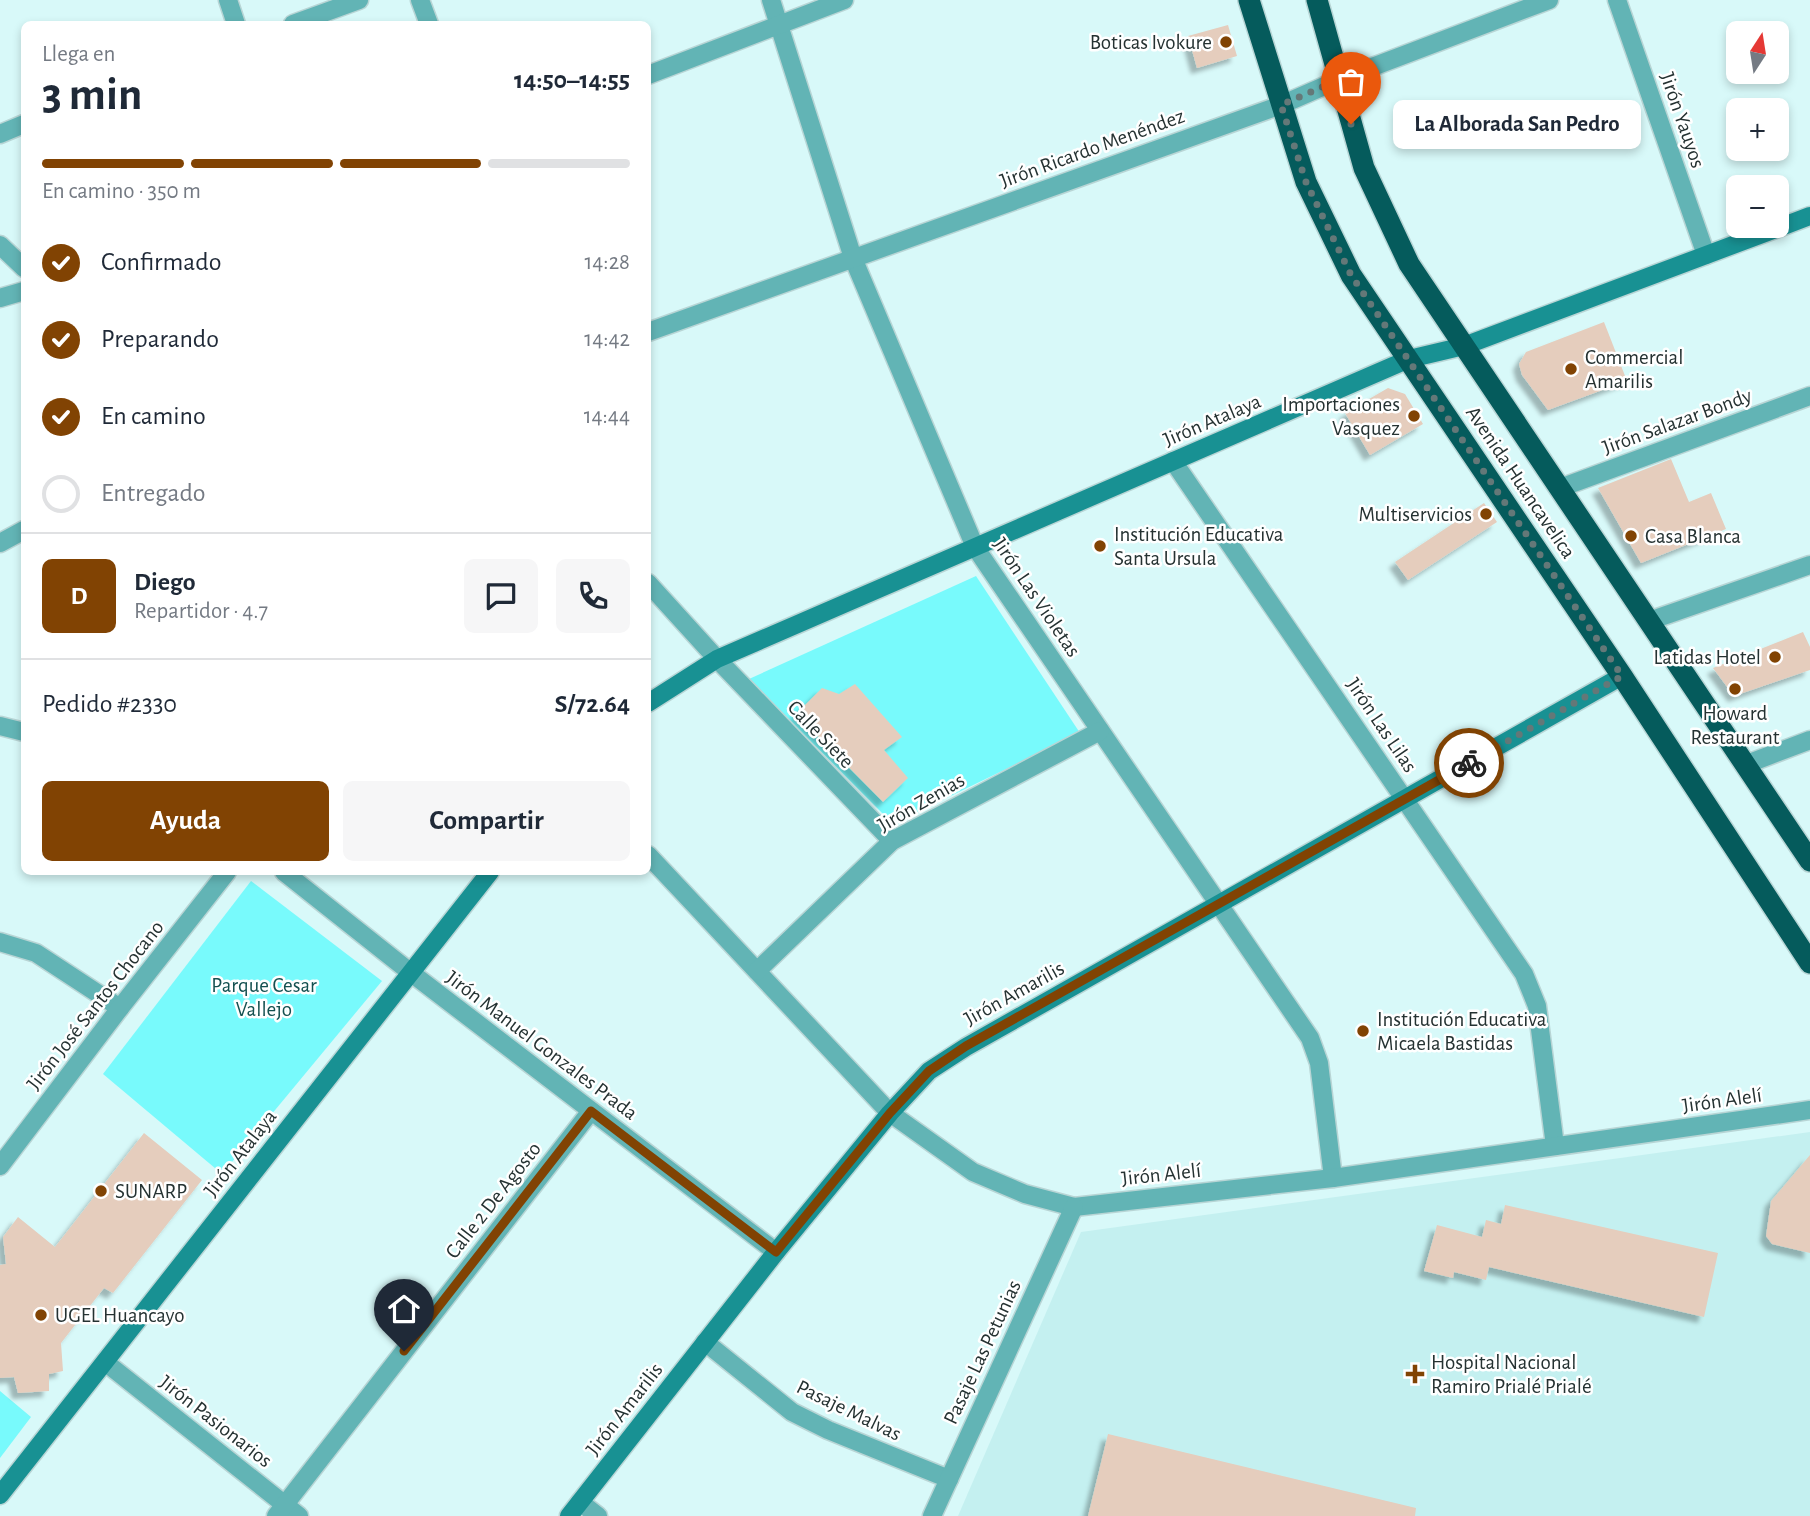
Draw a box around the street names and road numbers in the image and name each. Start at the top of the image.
street label: Jirón Yauyos [1656,70,1709,171]
street label: Jirón Ricardo Menéndez [997,105,1187,192]
street label: Jirón Salazar Bondy [1600,385,1755,458]
street label: Jirón Atalaya [1160,390,1264,450]
street label: Avenida Huancavelica [1462,402,1579,562]
street label: Jirón Las Violetas [989,534,1084,661]
street label: Jirón Las Lilas [1342,674,1421,776]
street label: Calle Siete [784,697,858,772]
street label: Jirón Zenias [874,769,968,836]
street label: Jirón José Santos Chocano [23,917,168,1094]
street label: Jirón Amarilis [961,957,1068,1030]
street label: Jirón Manuel Gonzales Prada [442,967,641,1124]
street label: Jirón Alelí [1681,1084,1764,1116]
street label: Jirón Atalaya [200,1106,281,1201]
street label: Calle 2 De Agosto [442,1138,545,1262]
street label: Jirón Alelí [1120,1160,1203,1189]
street label: Pasaje Las Petunias [940,1277,1025,1427]
street label: Jirón Amarilis [582,1359,667,1459]
street label: Jirón Pasionarios [156,1371,276,1472]
street label: Pasaje Malvas [793,1376,904,1445]

